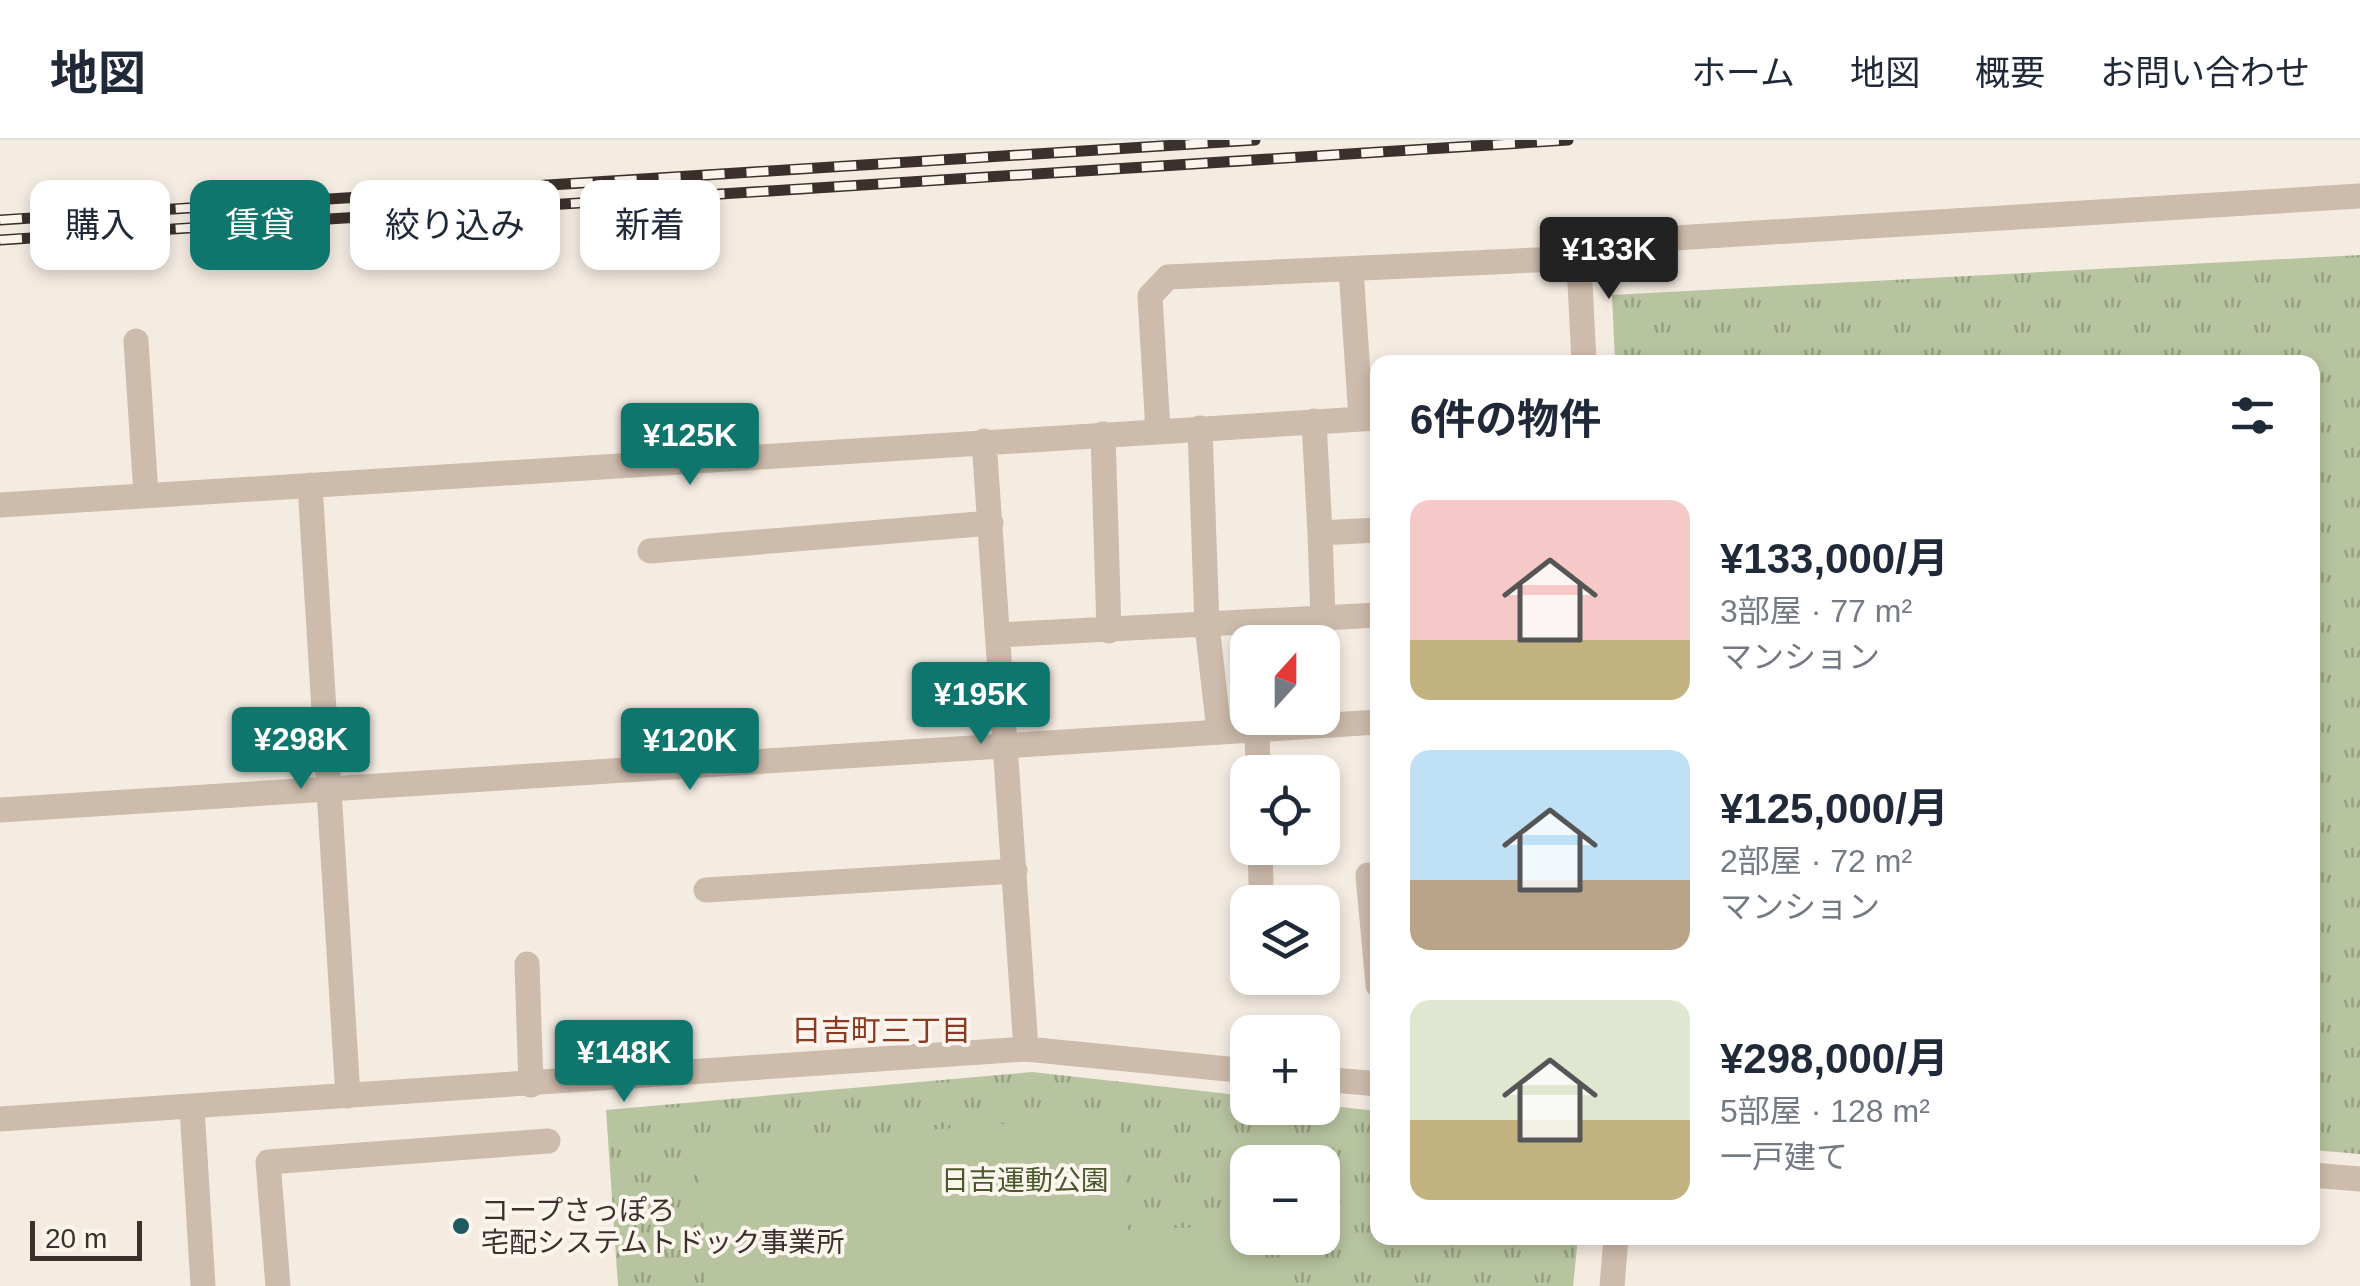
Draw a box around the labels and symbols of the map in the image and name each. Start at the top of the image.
pin: ¥133K [1539,217,1679,302]
pin: ¥125K [620,403,760,488]
north arrow [1230,625,1340,735]
pin: ¥195K [911,662,1051,747]
pin: ¥298K [231,707,371,792]
pin: ¥120K [620,708,760,793]
district label: 日吉町三丁目 [791,1014,971,1047]
pin: ¥148K [554,1020,694,1105]
park label: 日吉運動公園 [941,1165,1109,1196]
place label: コープさっぽろ 宅配システムトドック事業所 [481,1195,844,1258]
marker: コープさっぽろ 宅配システムトドック事業所 [450,1215,472,1237]
scale bar [30,1216,142,1260]

